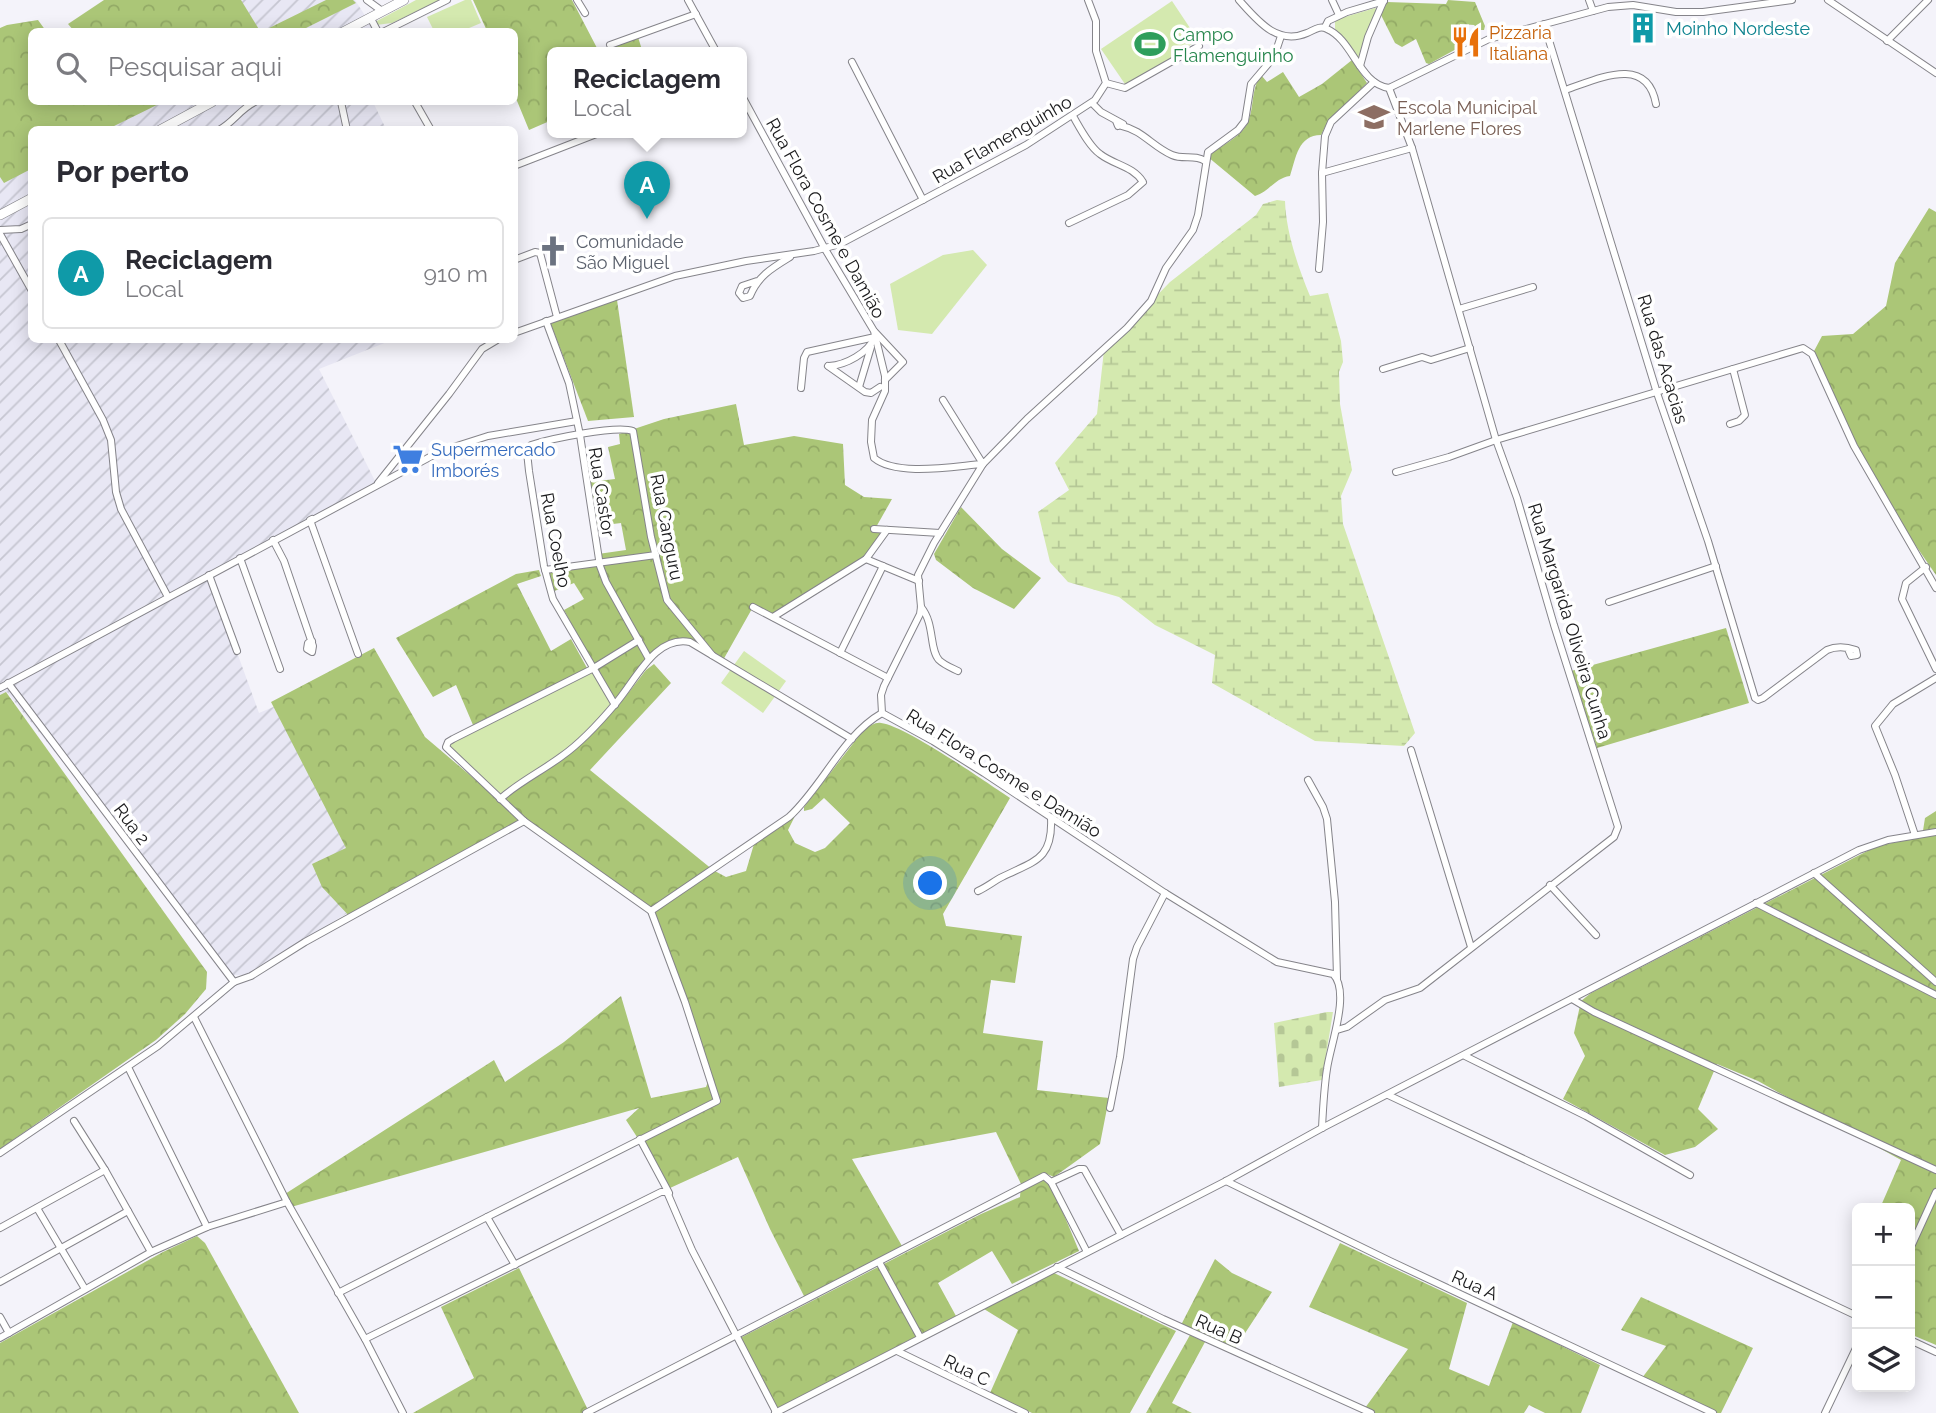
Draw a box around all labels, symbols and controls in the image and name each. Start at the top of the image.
building icon: Moinho Nordeste [1626,11,1660,45]
place label: Moinho Nordeste [1666,18,1810,39]
place label: Pizzaria Italiana [1489,22,1552,64]
place label: Campo Flamenguinho [1173,24,1294,66]
restaurant icon: Pizzaria Italiana [1449,25,1483,59]
sports icon: Campo Flamenguinho [1133,27,1167,61]
search box [28,28,518,105]
popup [547,47,747,138]
icon: search [52,48,90,86]
text: Pesquisar aqui [108,52,282,82]
text: Reciclagem [573,64,721,94]
street label: Rua Flamenguinho [929,91,1076,187]
text: Local [573,94,631,121]
place label: Escola Municipal Marlene Flores [1397,97,1537,139]
school or university icon: Escola Municipal Marlene Flores [1357,100,1391,134]
street label: Rua Flora Cosme e Damião [762,114,890,322]
text: Por perto [56,154,189,189]
pin: A [624,161,670,219]
place label: Comunidade São Miguel [576,231,684,273]
church icon: Comunidade São Miguel [536,234,570,268]
text: Reciclagem [125,245,273,275]
text: A [73,260,89,287]
text: 910 m [424,260,488,287]
text: Local [125,275,183,302]
street label: Rua das Acacias [1633,292,1693,427]
place label: Supermercado Imborés [431,439,556,481]
supermarket icon: Supermercado Imborés [391,442,425,476]
street label: Rua Castor [585,446,620,539]
street label: Rua Canguru [646,472,688,582]
street label: Rua Coelho [536,491,576,590]
street label: Rua Margarida Oliveira Cunha [1524,500,1616,742]
street label: Rua Flora Cosme e Damião [903,704,1106,842]
street label: Rua 2 [110,799,154,849]
your location [913,866,947,900]
map controls [1852,1203,1915,1392]
button: + [1852,1203,1915,1266]
street label: Rua A [1449,1266,1501,1304]
button: − [1852,1266,1915,1329]
street label: Rua B [1192,1310,1246,1348]
button: layers [1852,1329,1915,1392]
street label: Rua C [940,1350,994,1390]

